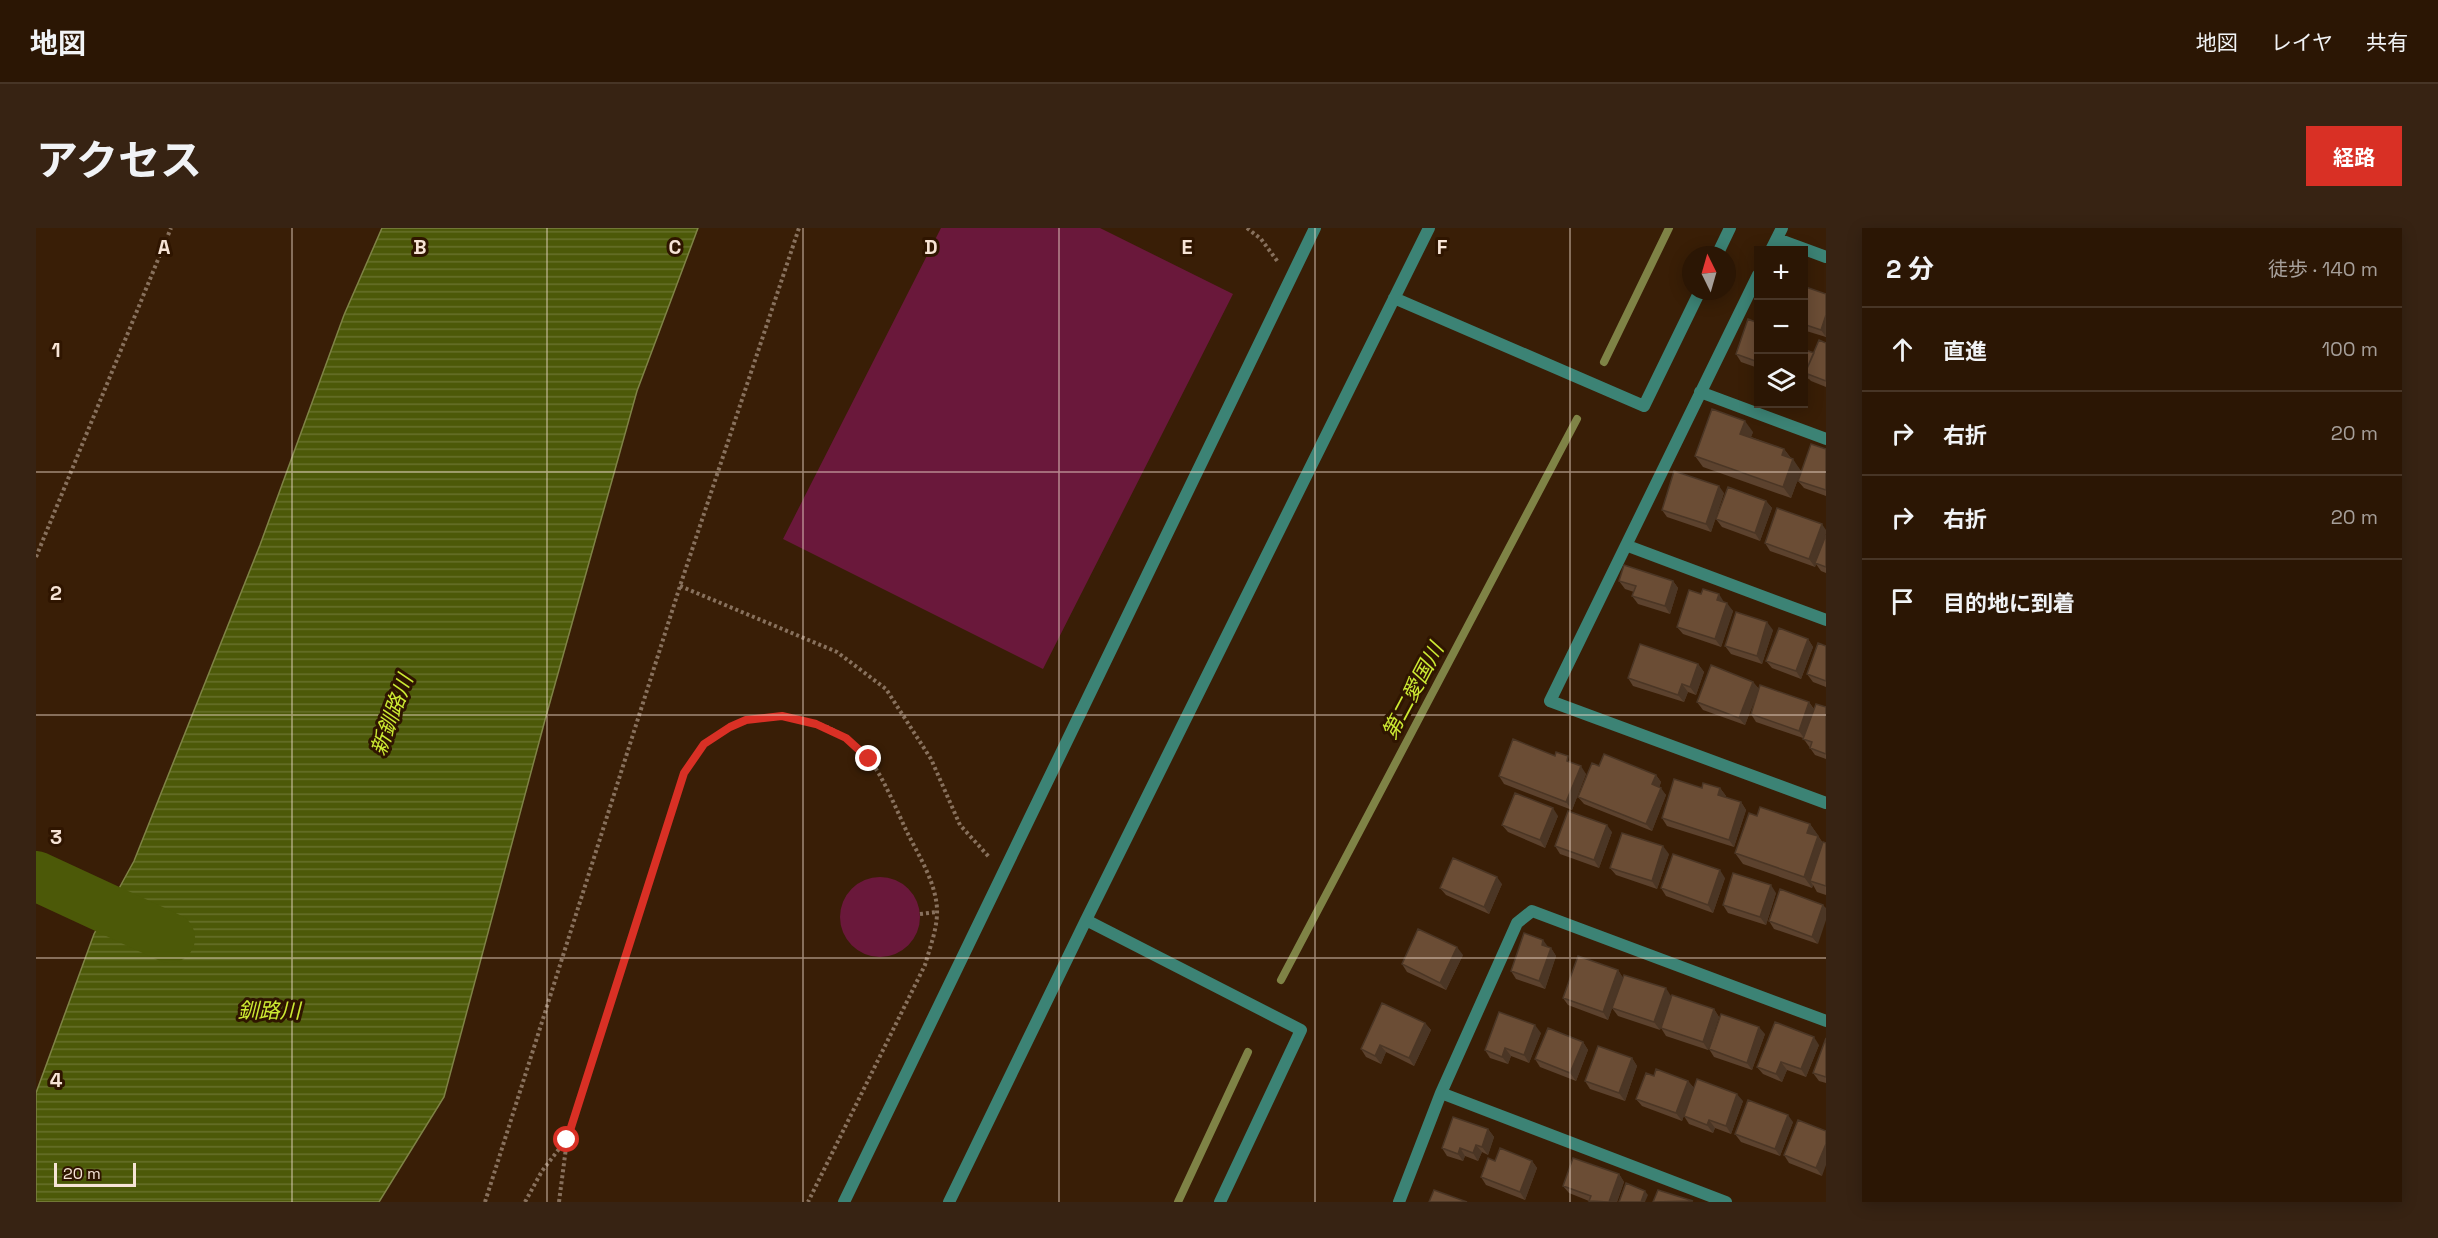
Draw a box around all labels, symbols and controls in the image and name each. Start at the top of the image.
text: 地図 [30,25,86,61]
text: 地図 [2196,29,2238,56]
text: レイヤ [2271,29,2333,56]
text: 共有 [2366,29,2408,56]
button: 経路 [2306,126,2402,186]
text: アクセス [36,134,202,187]
text: A [158,234,171,260]
text: B [413,234,427,260]
text: C [669,234,682,260]
text: D [924,234,938,260]
text: E [1181,234,1193,260]
text: F [1437,234,1448,260]
north arrow [1682,246,1736,300]
map controls [1754,246,1808,408]
button: + [1754,246,1808,300]
text: 2 分 [1886,252,1934,286]
text: 徒歩 · 140 m [2268,256,2378,282]
button: − [1754,300,1808,354]
icon: ahead [1886,333,1919,366]
text: 100 m [2322,336,2378,362]
text: 1 [51,337,61,363]
text: 直進 [1943,337,1987,365]
button: layers [1754,354,1808,408]
icon: right [1886,417,1919,450]
text: 20 m [2331,420,2378,446]
text: 右折 [1943,421,1987,449]
icon: right [1886,501,1919,534]
text: 20 m [2331,504,2378,530]
text: 右折 [1943,505,1987,533]
text: 2 [50,580,62,606]
icon: arrive [1886,585,1919,618]
text: 目的地に到着 [1943,589,2075,617]
water label: 第二愛国川 [1376,636,1450,743]
water label: 新釧路川 [364,669,419,759]
route end [855,745,881,771]
text: 3 [50,824,62,850]
water label: 釧路川 [238,997,302,1024]
text: 4 [50,1067,63,1093]
route start [553,1126,579,1152]
scale bar [54,1160,136,1188]
text: 20 m [63,1163,101,1184]

